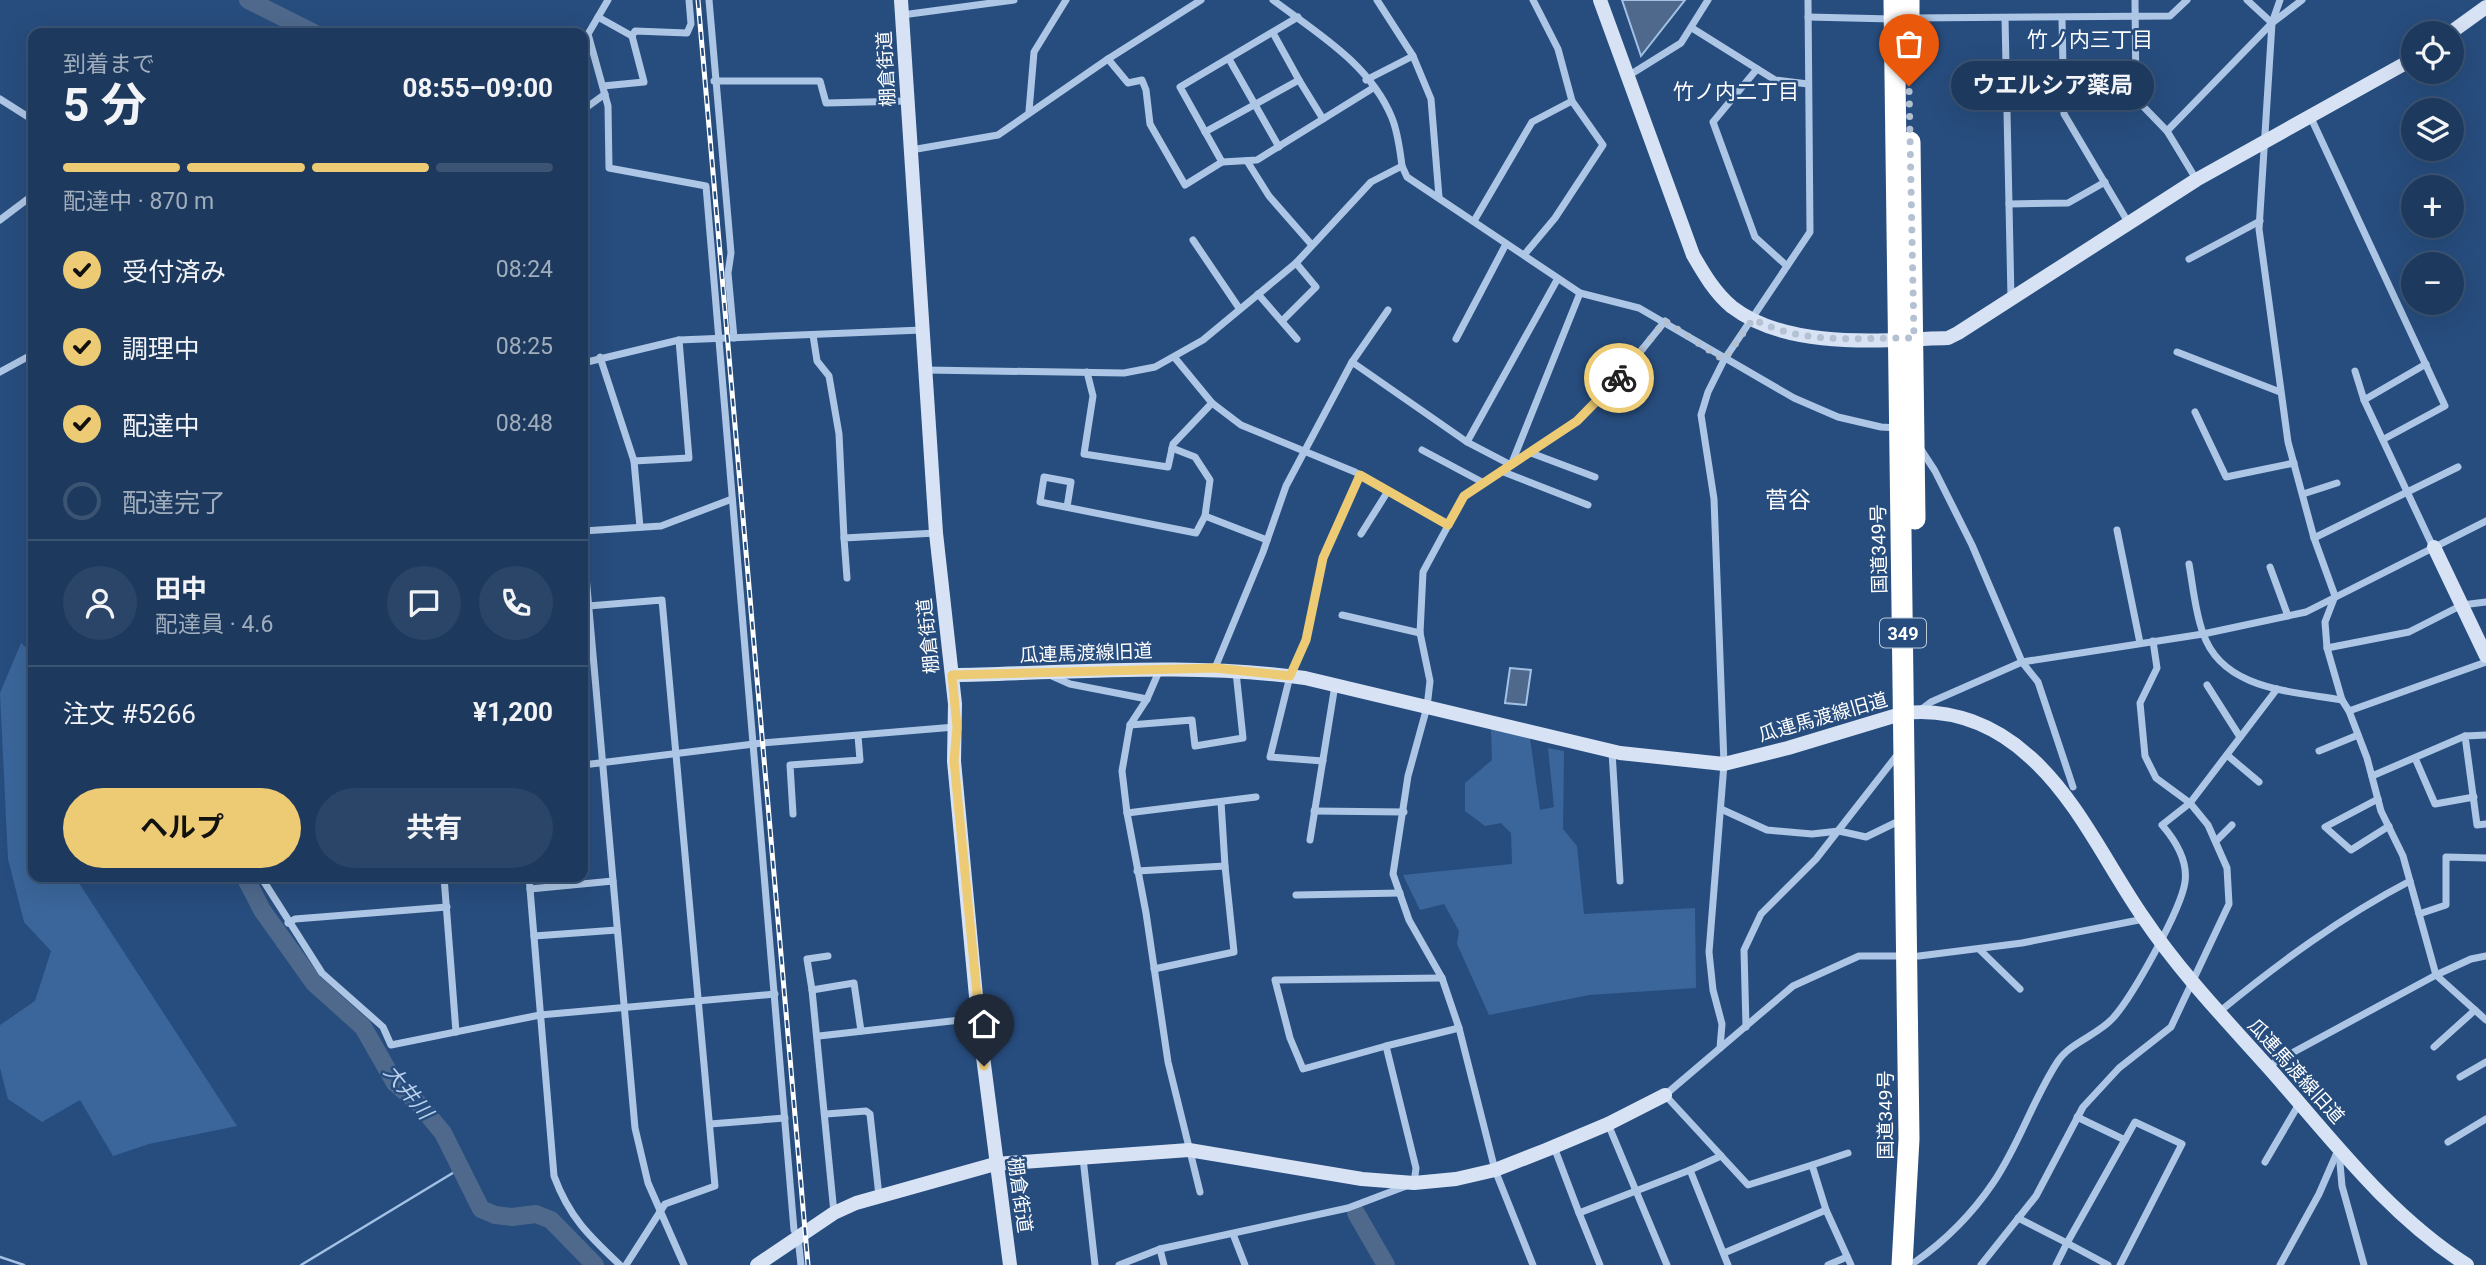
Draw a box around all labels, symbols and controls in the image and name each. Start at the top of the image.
pin [1879,14,1939,86]
map controls [2401,21,2464,315]
button: locate [2401,21,2464,84]
icon: bag [1890,25,1928,63]
district label: 竹ノ内三丁目 [2027,28,2153,52]
street label: 棚倉街道 [873,30,899,108]
text: 到着まで [63,51,155,78]
callout: ウエルシア薬局 [1951,62,2154,110]
text: ウエルシア薬局 [1972,72,2133,99]
text: 08:55–09:00 [403,73,553,103]
text: 5 分 [63,78,147,132]
district label: 竹ノ内二丁目 [1673,80,1799,104]
button: layers [2401,98,2464,161]
button: + [2401,175,2464,238]
text: 配達中 · 870 m [63,188,214,215]
icon: check [63,251,101,289]
button: − [2401,252,2464,315]
text: 08:24 [496,256,553,283]
text: 受付済み [122,257,226,287]
icon: check [63,328,101,366]
text: 08:25 [496,333,553,360]
text: 調理中 [122,334,200,364]
courier [1584,343,1654,413]
icon: bike [1600,359,1638,397]
icon: check [63,405,101,443]
text: 08:48 [496,410,553,437]
text: 配達中 [122,411,200,441]
district label: 菅谷 [1765,487,1811,514]
text: 配達完了 [122,488,226,518]
street label: 国道349号 [1867,504,1891,594]
button: person [63,566,137,640]
button: chat [387,566,461,640]
button: phone [479,566,553,640]
text: 田中 [155,574,207,604]
street label: 棚倉街道 [913,597,943,675]
text: 配達員 · 4.6 [155,611,273,638]
road number: 349 [1880,618,1926,648]
street label: 瓜連馬渡線旧道 [1019,639,1153,667]
street label: 瓜連馬渡線旧道 [1756,688,1890,746]
text: ¥1,200 [473,697,553,727]
text: 注文 #5266 [63,699,196,729]
button: ヘルプ [63,788,301,868]
button: 共有 [315,788,553,868]
pin [954,994,1014,1066]
icon: home [965,1005,1003,1043]
street label: 瓜連馬渡線旧道 [2243,1014,2349,1128]
water label: 大井川 [379,1060,438,1126]
street label: 国道349号 [1874,1070,1897,1160]
street label: 棚倉街道 [1003,1156,1037,1234]

